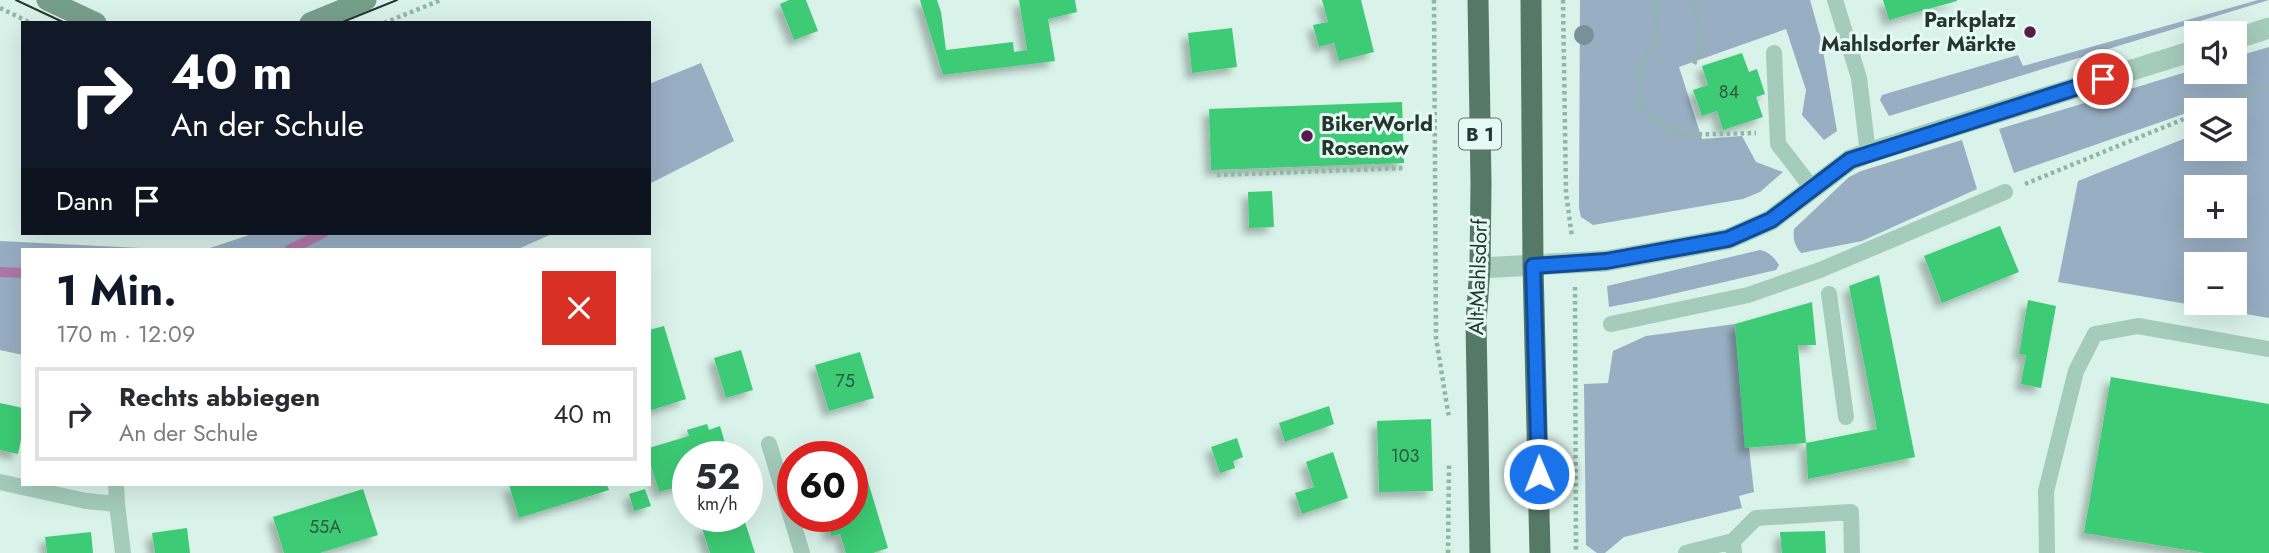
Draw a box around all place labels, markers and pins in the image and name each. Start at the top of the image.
place label: Parkplatz Mahlsdorfer Märkte [1821,5,2016,59]
marker: Parkplatz Mahlsdorfer Märkte [2022,24,2038,40]
pin [2073,49,2133,109]
place label: BikerWorld Rosenow [1321,109,1433,163]
marker: BikerWorld Rosenow [1299,128,1315,144]

